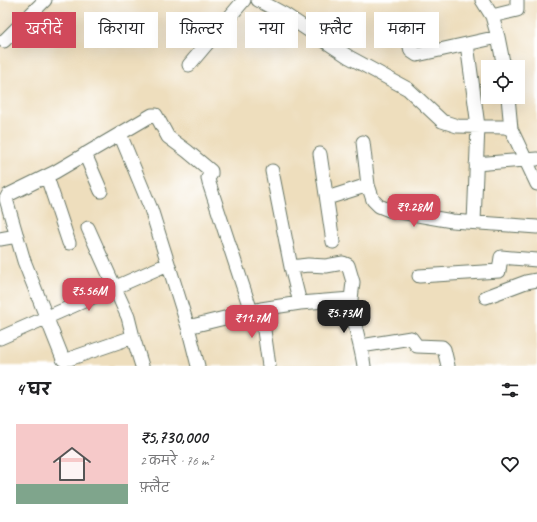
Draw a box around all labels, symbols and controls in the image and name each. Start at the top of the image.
chip: खरीदें [12,12,76,48]
chip: किराया [84,12,158,48]
chip: फ़िल्टर [166,12,237,48]
chip: नया [245,12,298,48]
chip: फ़्लैट [306,12,366,48]
chip: मकान [374,12,439,48]
map controls [481,60,525,104]
button: locate [481,60,525,104]
pin: ₹9.28M [381,194,447,228]
text: ₹9.28M [396,199,432,215]
pin: ₹5.56M [56,278,122,312]
text: ₹5.56M [71,283,107,299]
pin: ₹5.73M [311,300,377,334]
pin: ₹11.7M [219,305,285,339]
text: ₹5.73M [326,305,362,321]
text: ₹11.7M [234,310,270,326]
text: 4 घर [16,379,50,400]
icon: filters [499,379,521,401]
text: ₹5,730,000 [140,427,208,448]
icon: home [48,440,96,488]
text: 2 कमरे · 76 m² [140,453,212,469]
icon: heart [499,453,521,475]
text: फ़्लैट [140,480,170,496]

